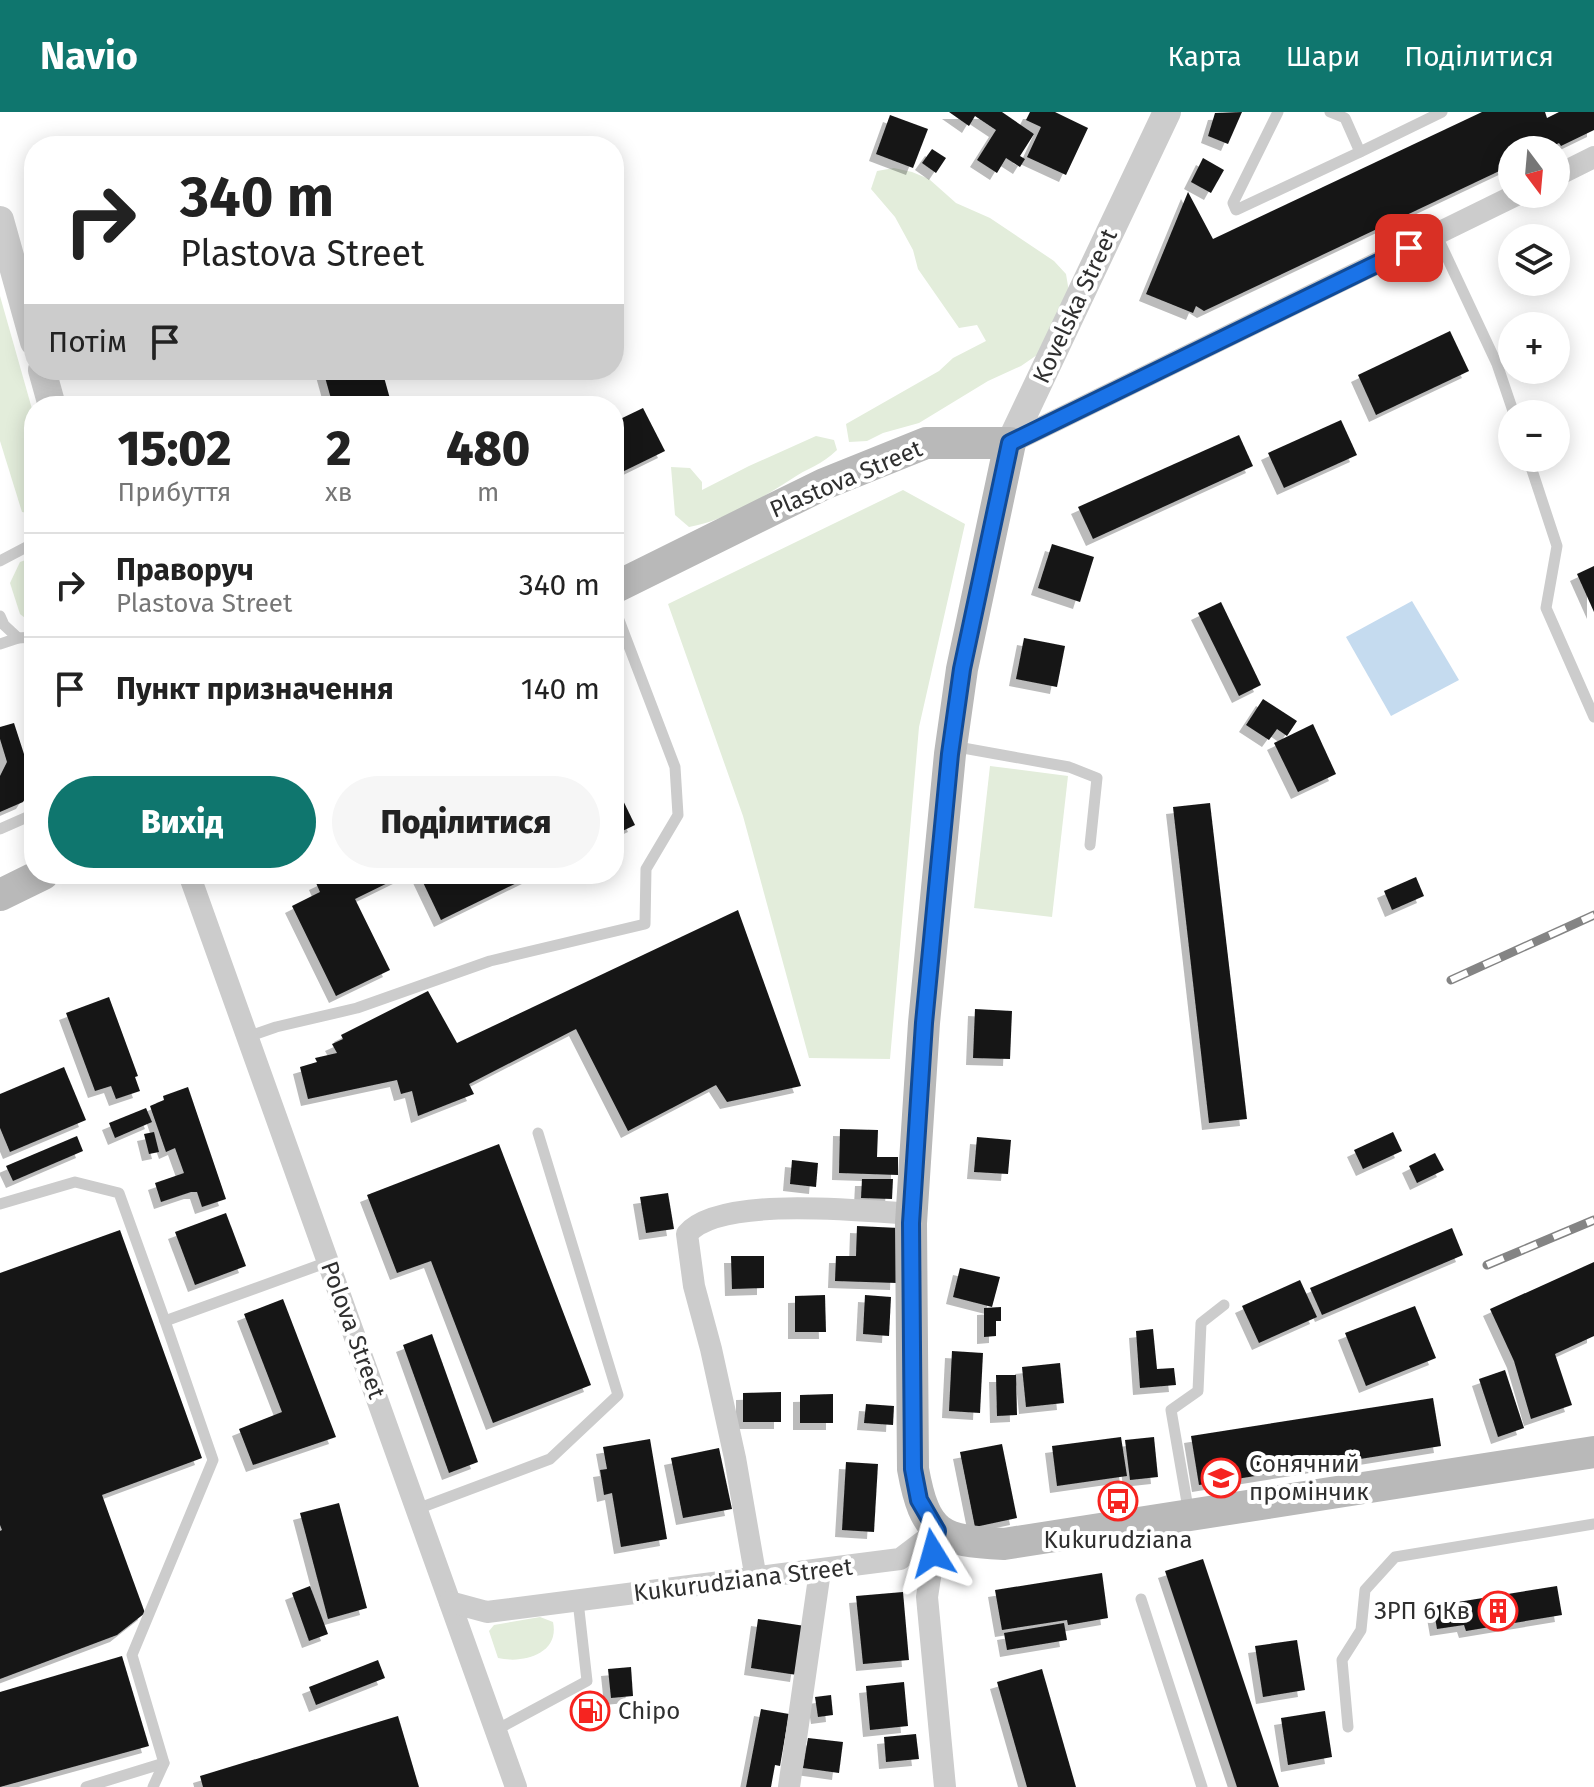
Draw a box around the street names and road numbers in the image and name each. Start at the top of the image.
street label: Kovelska Street [1027,224,1123,388]
street label: Plastova Street [766,434,927,524]
street label: Polova Street [315,1258,391,1403]
street label: Kukurudziana Street [632,1553,854,1607]

